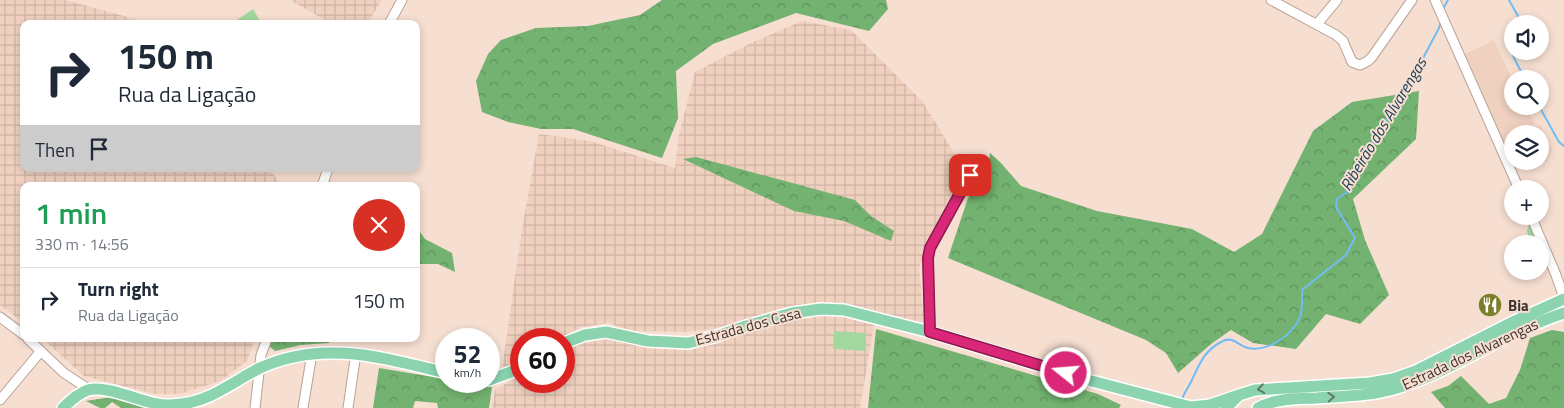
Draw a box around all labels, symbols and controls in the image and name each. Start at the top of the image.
map controls [1504,15,1549,280]
button: sound [1504,15,1549,60]
text: 150 m [118,29,214,83]
icon: right [35,40,100,105]
water label: Ribeirão dos Alvarengas [1334,52,1433,195]
button: search [1504,70,1549,115]
text: Rua da Ligação [118,77,256,111]
button: layers [1504,125,1549,170]
text: Then [35,135,75,164]
icon: arrive [85,135,113,163]
pin [949,154,991,196]
icon: arrive [956,161,984,189]
button: + [1504,180,1549,225]
text: 1 min [35,190,107,236]
button: close [353,199,405,251]
text: 330 m · 14:56 [35,232,129,256]
button: − [1504,235,1549,280]
text: Turn right [78,274,159,303]
icon: right [35,286,63,314]
text: 150 m [353,286,405,315]
restaurant icon: Bia [1477,292,1503,318]
place label: Bia [1508,294,1529,317]
street label: Estrada dos Casa [693,301,804,351]
text: Rua da Ligação [78,303,179,327]
street label: Estrada dos Alvarengas [1398,312,1542,396]
speed limit sign: 60 [510,328,575,393]
text: 52 [453,335,482,373]
position arrow [1039,346,1091,398]
text: km/h [454,363,481,382]
one-way arrow [1256,383,1264,394]
one-way arrow [1327,392,1335,403]

